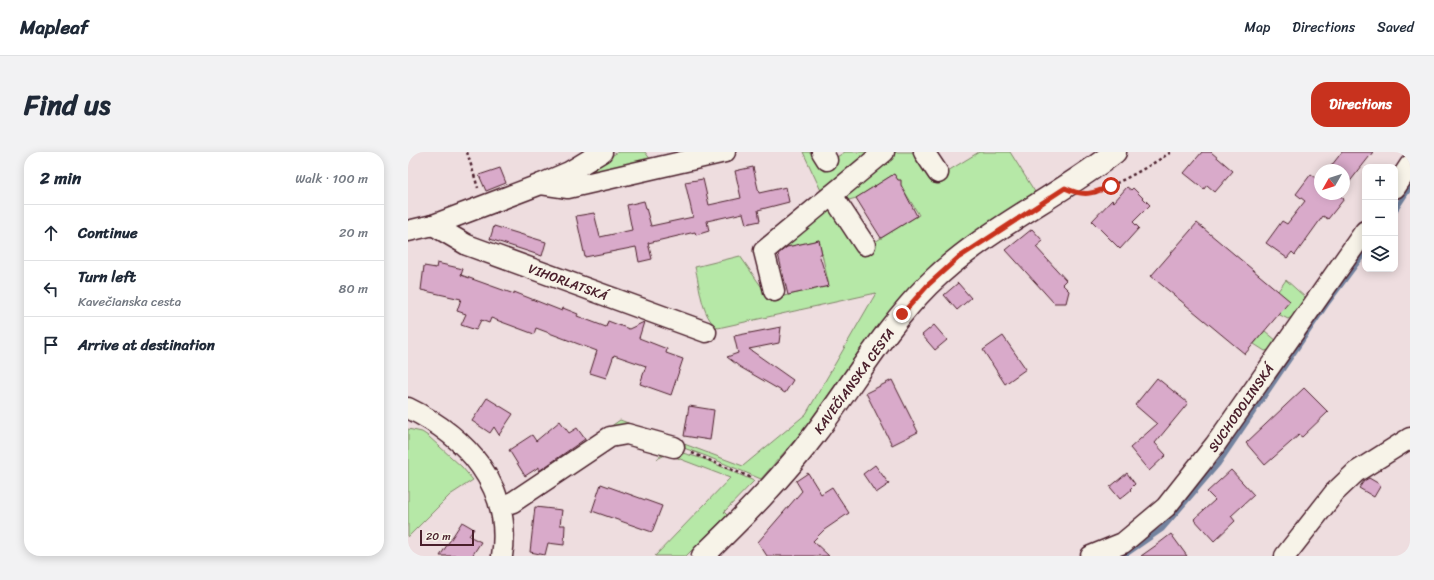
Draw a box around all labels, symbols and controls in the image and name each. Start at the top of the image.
text: Mapleaf [20,11,88,44]
text: Map [1244,15,1270,40]
text: Directions [1292,15,1355,40]
text: Saved [1377,15,1414,40]
text: Find us [24,80,111,129]
button: Directions [1311,82,1410,127]
text: 2 min [40,163,81,193]
north arrow [1314,164,1350,200]
map controls [1362,164,1398,272]
button: + [1362,164,1398,200]
text: Walk · 100 m [295,167,368,190]
route start [1102,177,1120,195]
button: − [1362,200,1398,236]
text: Continue [78,220,138,246]
text: 20 m [339,221,368,244]
icon: ahead [40,222,62,244]
button: layers [1362,236,1398,272]
street label: VIHORLATSKÁ [525,257,612,307]
text: Turn left [78,264,136,290]
text: 80 m [339,277,368,300]
icon: left [40,278,62,300]
text: Kavečianska cesta [78,290,181,313]
route end [893,305,911,323]
street label: KAVEČIANSKA CESTA [808,323,900,439]
text: Arrive at destination [78,332,215,358]
icon: arrive [40,334,62,356]
street label: SUCHODOLINSKÁ [1202,358,1281,457]
text: 20 m [426,527,451,546]
scale bar [420,528,474,547]

